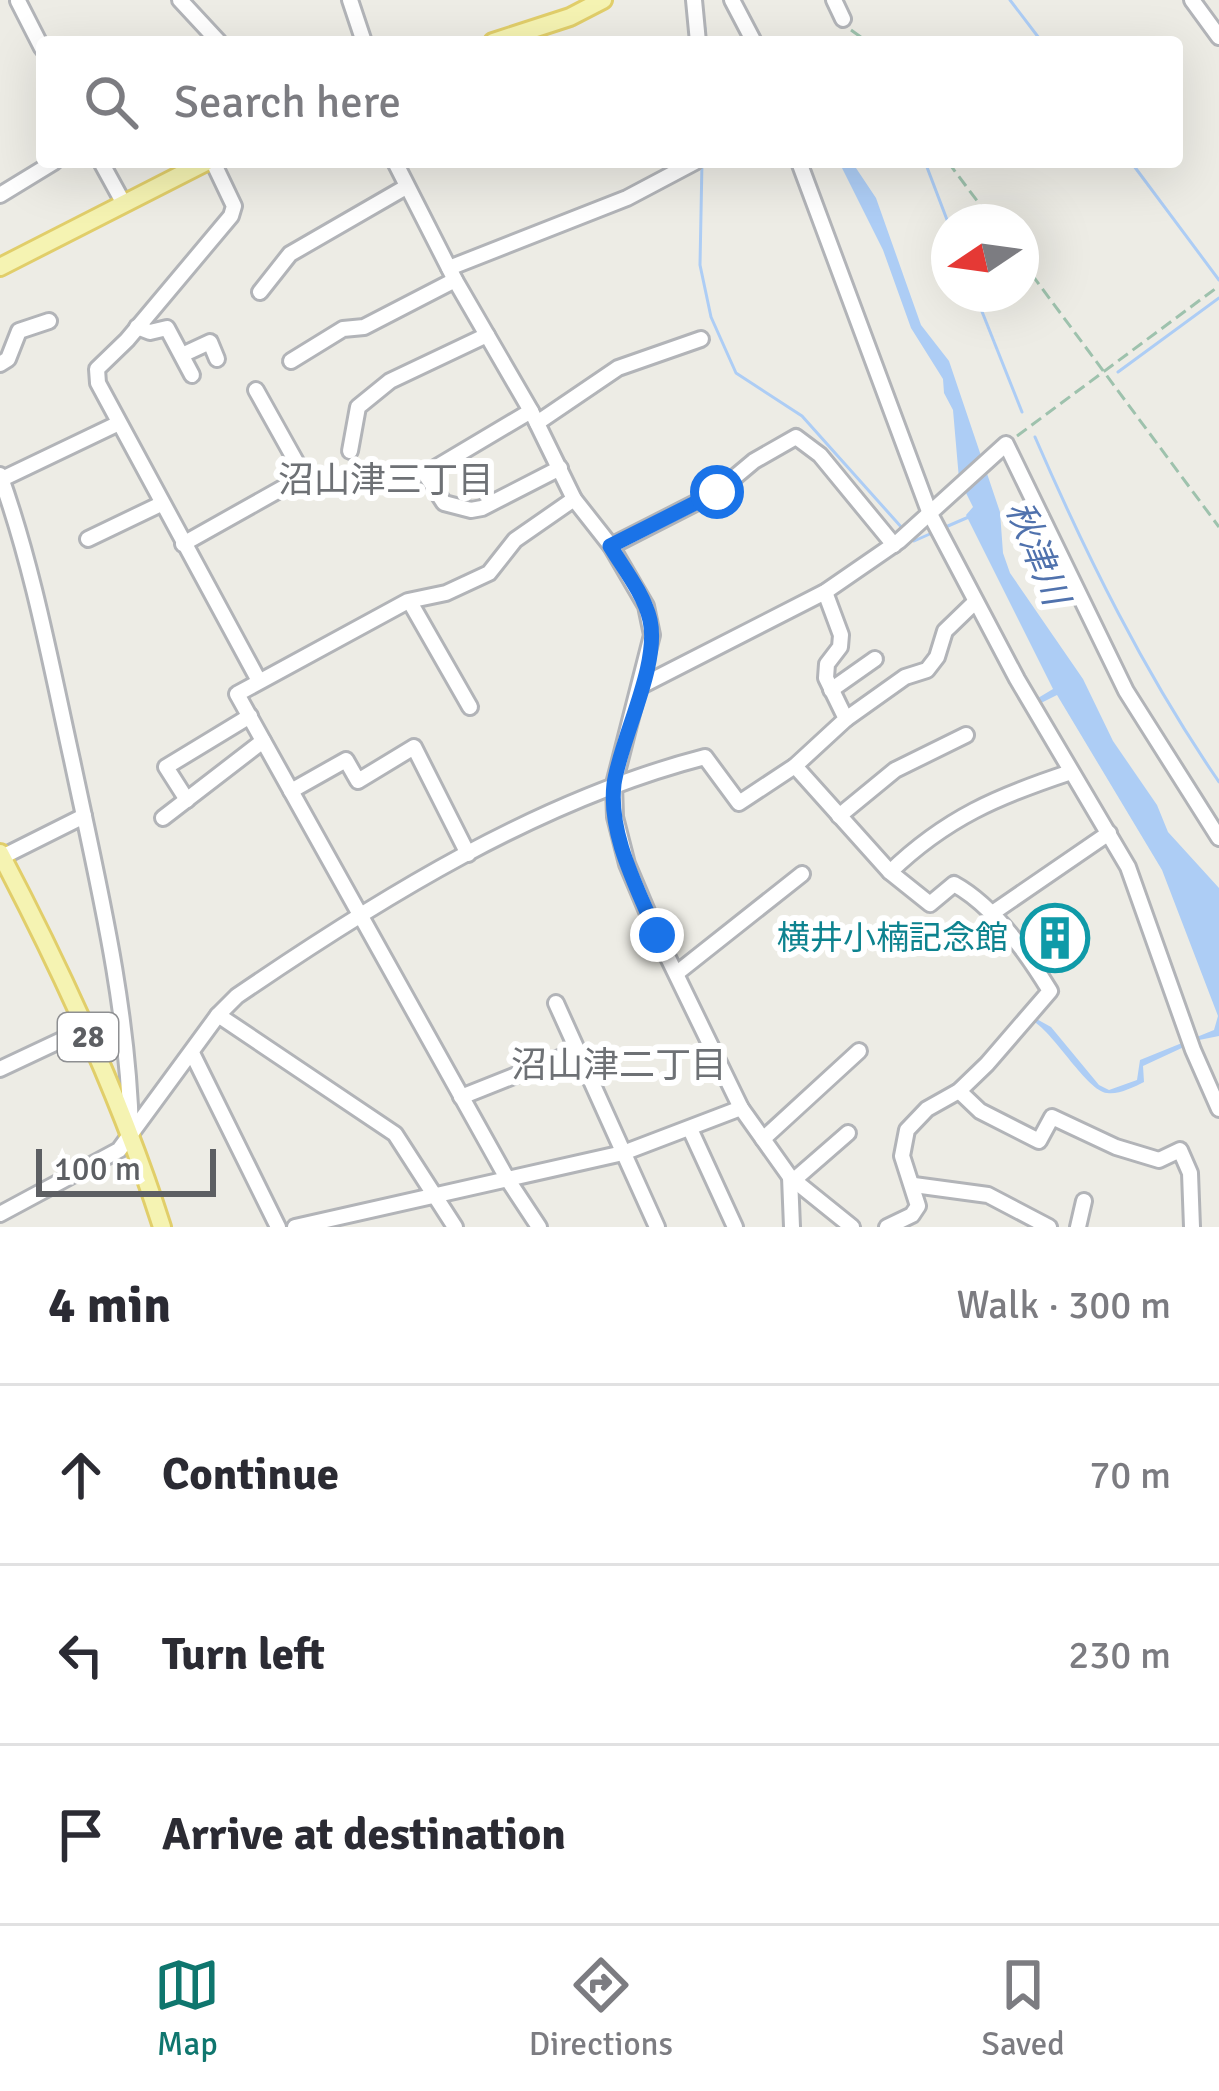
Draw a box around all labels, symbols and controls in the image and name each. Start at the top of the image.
search box [36,36,1183,168]
icon: search [78,69,144,135]
text: Search here [174,75,401,130]
north arrow [931,204,1039,312]
district label: 沼山津三丁目 [278,458,494,503]
route start [690,465,744,519]
water label: 秋津川 [996,494,1080,615]
building icon: 横井小楠記念館 [1020,903,1090,973]
route end [630,908,684,962]
place label: 横井小楠記念館 [777,918,1008,959]
road number: 28 [58,1013,118,1061]
district label: 沼山津二丁目 [511,1043,727,1088]
scale bar [36,1143,216,1196]
text: 100 m [54,1149,141,1190]
text: 4 min [48,1274,171,1337]
text: Walk · 300 m [957,1281,1171,1329]
icon: ahead [48,1442,114,1508]
text: Continue [162,1447,339,1502]
text: 70 m [1089,1451,1171,1499]
icon: left [48,1622,114,1688]
text: Turn left [162,1627,325,1682]
text: 230 m [1068,1631,1171,1679]
icon: arrive [48,1802,114,1868]
text: Arrive at destination [162,1807,566,1862]
tab: Map [154,1952,220,2065]
tab: Directions [529,1952,673,2065]
tab: Saved [982,1952,1065,2065]

